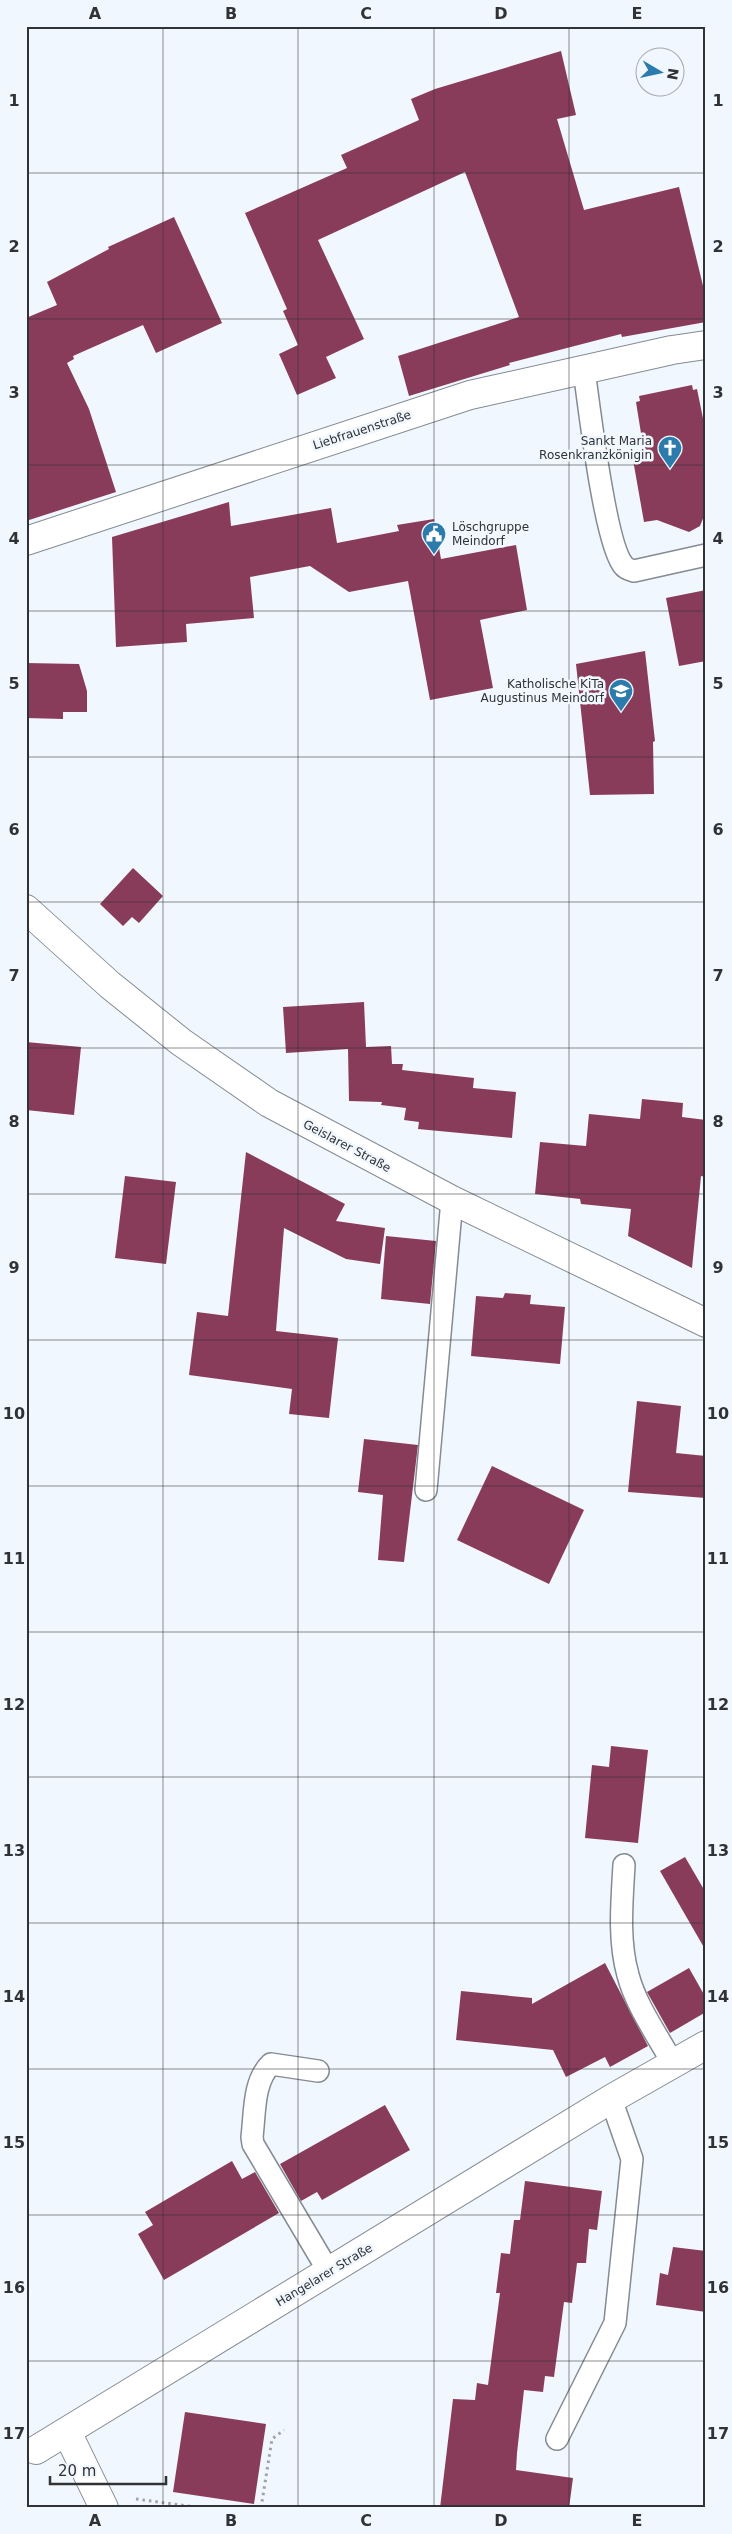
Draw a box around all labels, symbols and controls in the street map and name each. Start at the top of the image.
text: A [89,4,102,23]
text: B [225,4,237,23]
text: C [360,4,372,23]
text: D [494,4,508,23]
text: E [632,4,642,23]
north arrow [634,48,684,98]
text: N [664,67,682,81]
text: 1 [8,91,20,110]
text: 1 [712,91,724,110]
text: 2 [8,237,20,256]
text: 2 [712,237,724,256]
text: 3 [8,383,20,402]
text: 3 [712,383,724,402]
street label: Liebfrauenstraße [311,408,413,452]
place label: Sankt Maria Rosenkranzkönigin [539,434,652,462]
church icon: Sankt Maria Rosenkranzkönigin [657,435,683,469]
place label: Löschgruppe Meindorf [452,520,529,548]
public building icon: Löschgruppe Meindorf [421,521,447,555]
text: 4 [8,529,20,548]
text: 4 [712,529,724,548]
text: 5 [8,674,20,693]
text: 5 [712,674,724,693]
place label: Katholische KiTa Augustinus Meindorf [481,677,605,705]
school or university icon: Katholische KiTa Augustinus Meindorf [608,678,634,712]
text: 6 [8,820,20,839]
text: 6 [712,820,724,839]
text: 7 [8,966,20,985]
text: 7 [712,966,724,985]
text: 8 [8,1112,20,1131]
text: 8 [712,1112,724,1131]
street label: Geislarer Straße [301,1117,393,1175]
text: 9 [8,1258,20,1277]
text: 9 [712,1258,724,1277]
text: 10 [3,1404,25,1423]
text: 10 [707,1404,729,1423]
text: 11 [3,1549,25,1568]
text: 11 [707,1549,729,1568]
text: 12 [3,1695,25,1714]
text: 12 [707,1695,729,1714]
text: 13 [3,1841,25,1860]
text: 13 [707,1841,729,1860]
text: 14 [3,1987,25,2006]
text: 14 [707,1987,729,2006]
text: 15 [3,2133,25,2152]
text: 15 [707,2133,729,2152]
street label: Hangelarer Straße [273,2241,375,2309]
text: 16 [3,2278,25,2297]
text: 16 [707,2278,729,2297]
text: 17 [3,2424,25,2443]
text: 17 [707,2424,729,2443]
scale bar [50,2454,166,2486]
text: 20 m [58,2462,96,2480]
text: A [89,2511,102,2530]
text: B [225,2511,237,2530]
text: C [360,2511,372,2530]
text: D [494,2511,508,2530]
text: E [632,2511,642,2530]

